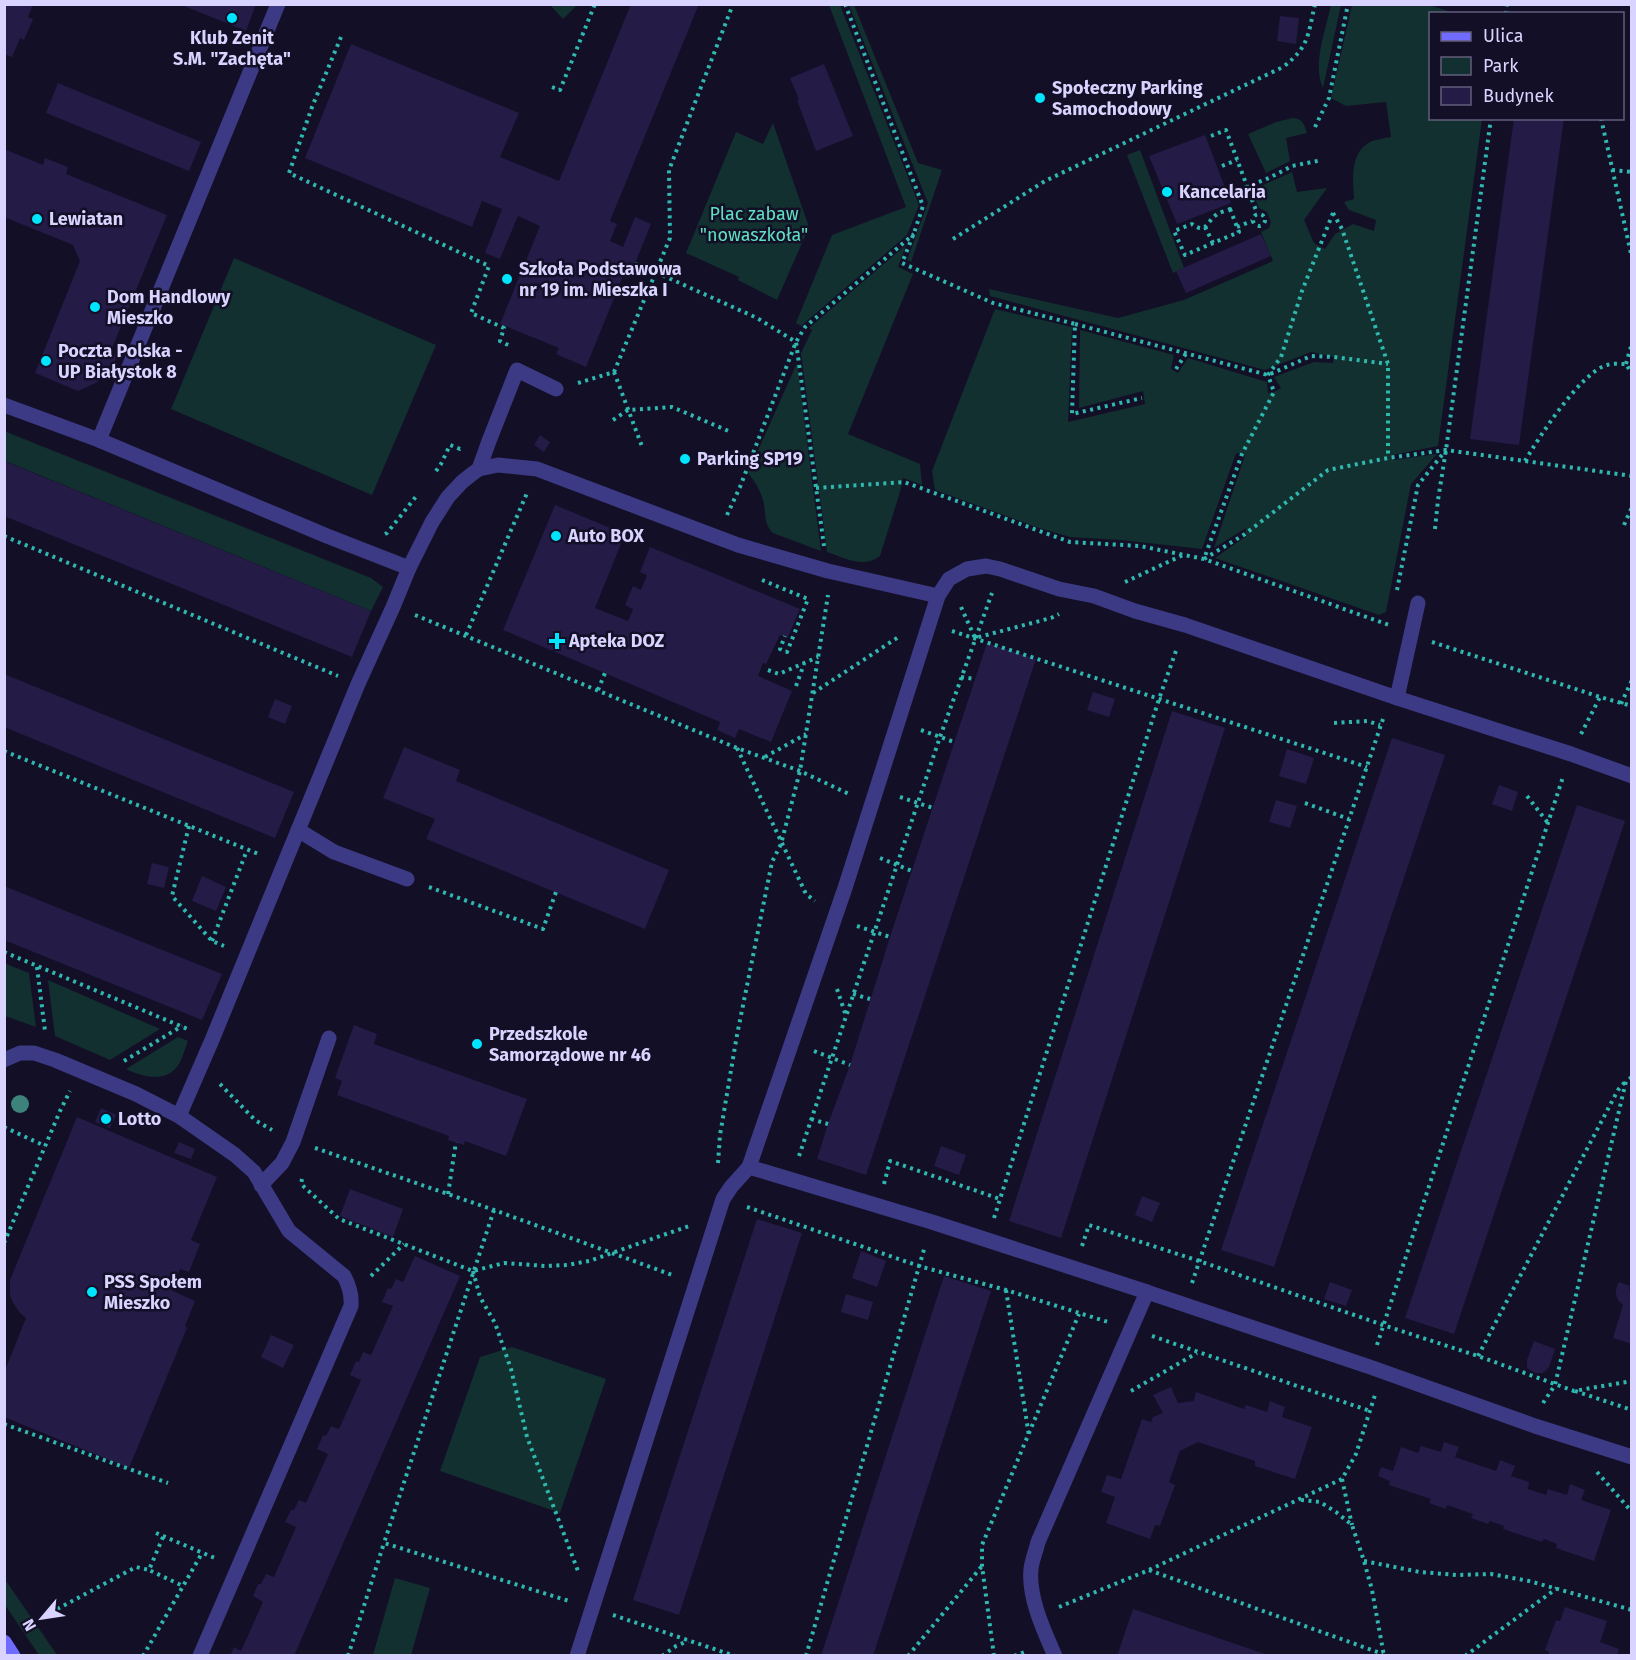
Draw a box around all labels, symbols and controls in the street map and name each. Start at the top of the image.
marker: Klub Zenit S.M. "Zachęta" [225,11,239,25]
legend [1429,12,1624,120]
text: Ulica [1483,25,1523,47]
place label: Klub Zenit S.M. "Zachęta" [173,27,291,70]
text: Park [1483,55,1519,77]
place label: Społeczny Parking Samochodowy [1052,77,1203,120]
text: Budynek [1483,85,1554,107]
marker: Społeczny Parking Samochodowy [1033,91,1047,105]
place label: Kancelaria [1179,181,1266,203]
marker: Kancelaria [1160,185,1174,199]
park label: Plac zabaw "nowaszkoła" [700,203,808,246]
place label: Lewiatan [49,208,123,230]
marker: Lewiatan [30,212,44,226]
place label: Szkoła Podstawowa nr 19 im. Mieszka I [519,258,682,301]
marker: Szkoła Podstawowa nr 19 im. Mieszka I [500,272,514,286]
place label: Dom Handlowy Mieszko [107,286,231,329]
marker: Dom Handlowy Mieszko [88,300,102,314]
place label: Poczta Polska - UP Białystok 8 [58,340,182,383]
marker: Poczta Polska - UP Białystok 8 [39,354,53,368]
place label: Parking SP19 [697,448,803,470]
marker: Parking SP19 [678,452,692,466]
place label: Auto BOX [567,525,645,547]
marker: Auto BOX [549,529,563,543]
place label: Apteka DOZ [568,630,664,652]
marker: Apteka DOZ [550,634,564,648]
place label: Przedszkole Samorządowe nr 46 [489,1023,651,1066]
marker: Przedszkole Samorządowe nr 46 [470,1037,484,1051]
place label: Lotto [118,1108,161,1130]
marker: Lotto [99,1112,113,1126]
place label: PSS Społem Mieszko [104,1271,202,1314]
marker: PSS Społem Mieszko [85,1285,99,1299]
north arrow [12,1588,72,1648]
text: N [18,1616,40,1634]

